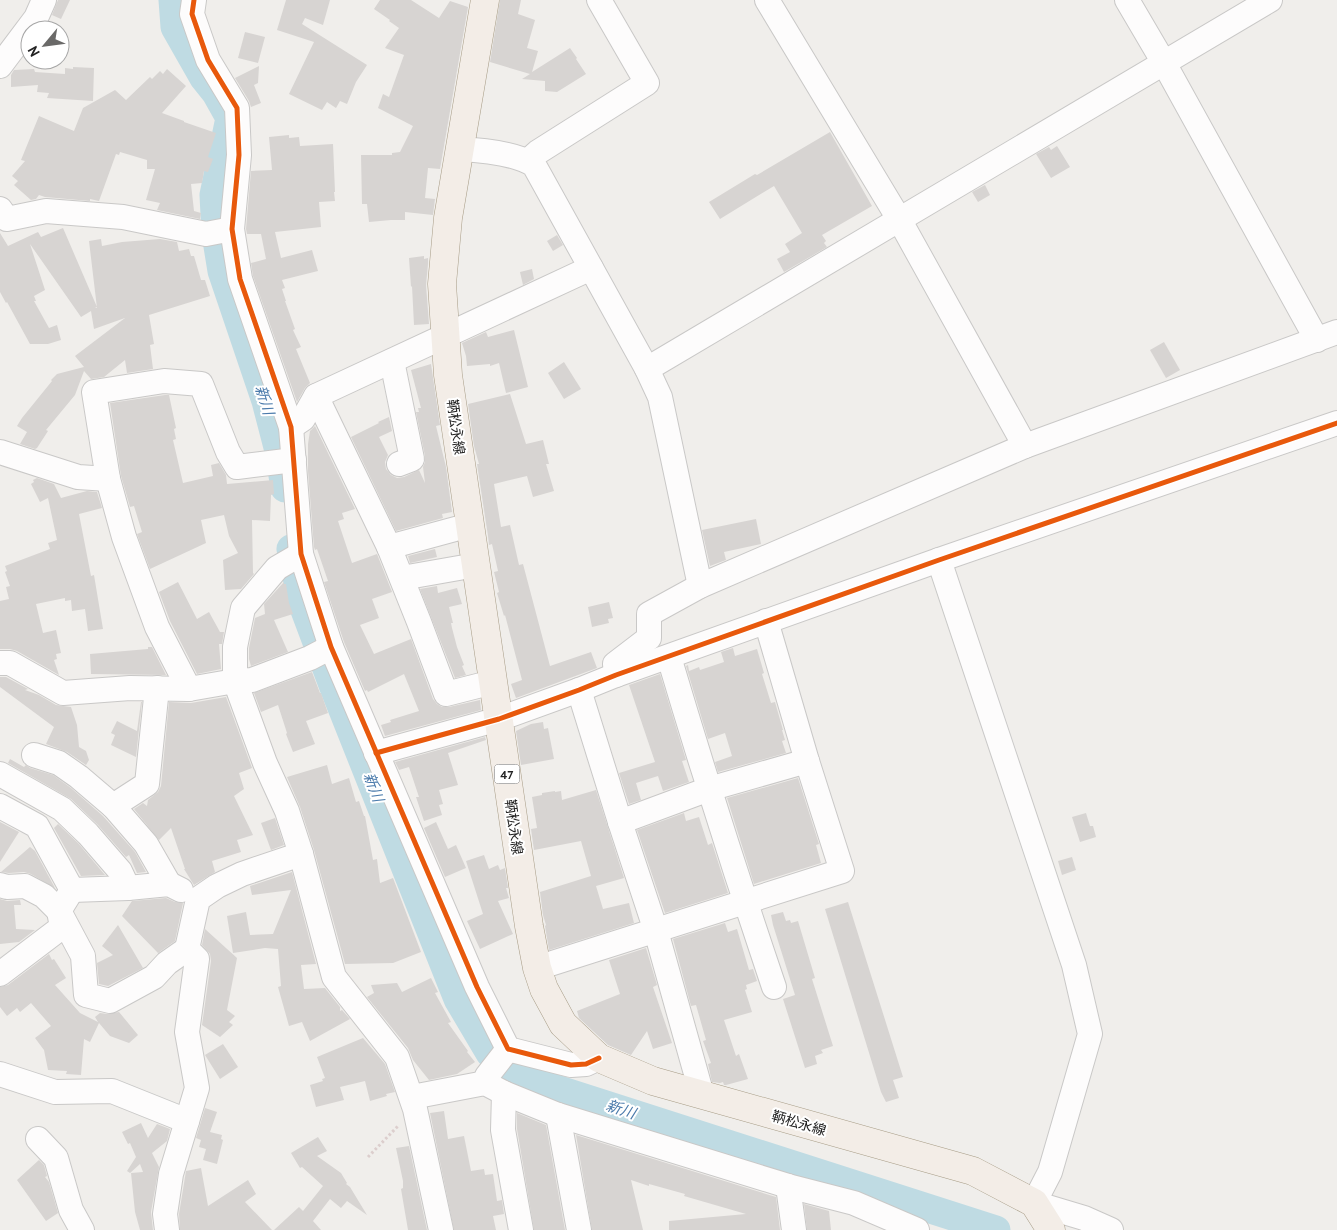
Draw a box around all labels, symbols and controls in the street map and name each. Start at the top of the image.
north arrow [20,20,70,70]
text: N [24,43,44,60]
water label: 新川 [252,383,279,419]
street label: 鞆松永線 [443,398,469,456]
road number: 47 [494,764,520,784]
water label: 新川 [360,770,389,806]
street label: 鞆松永線 [501,798,527,856]
water label: 新川 [604,1095,640,1123]
street label: 鞆松永線 [770,1107,828,1139]

